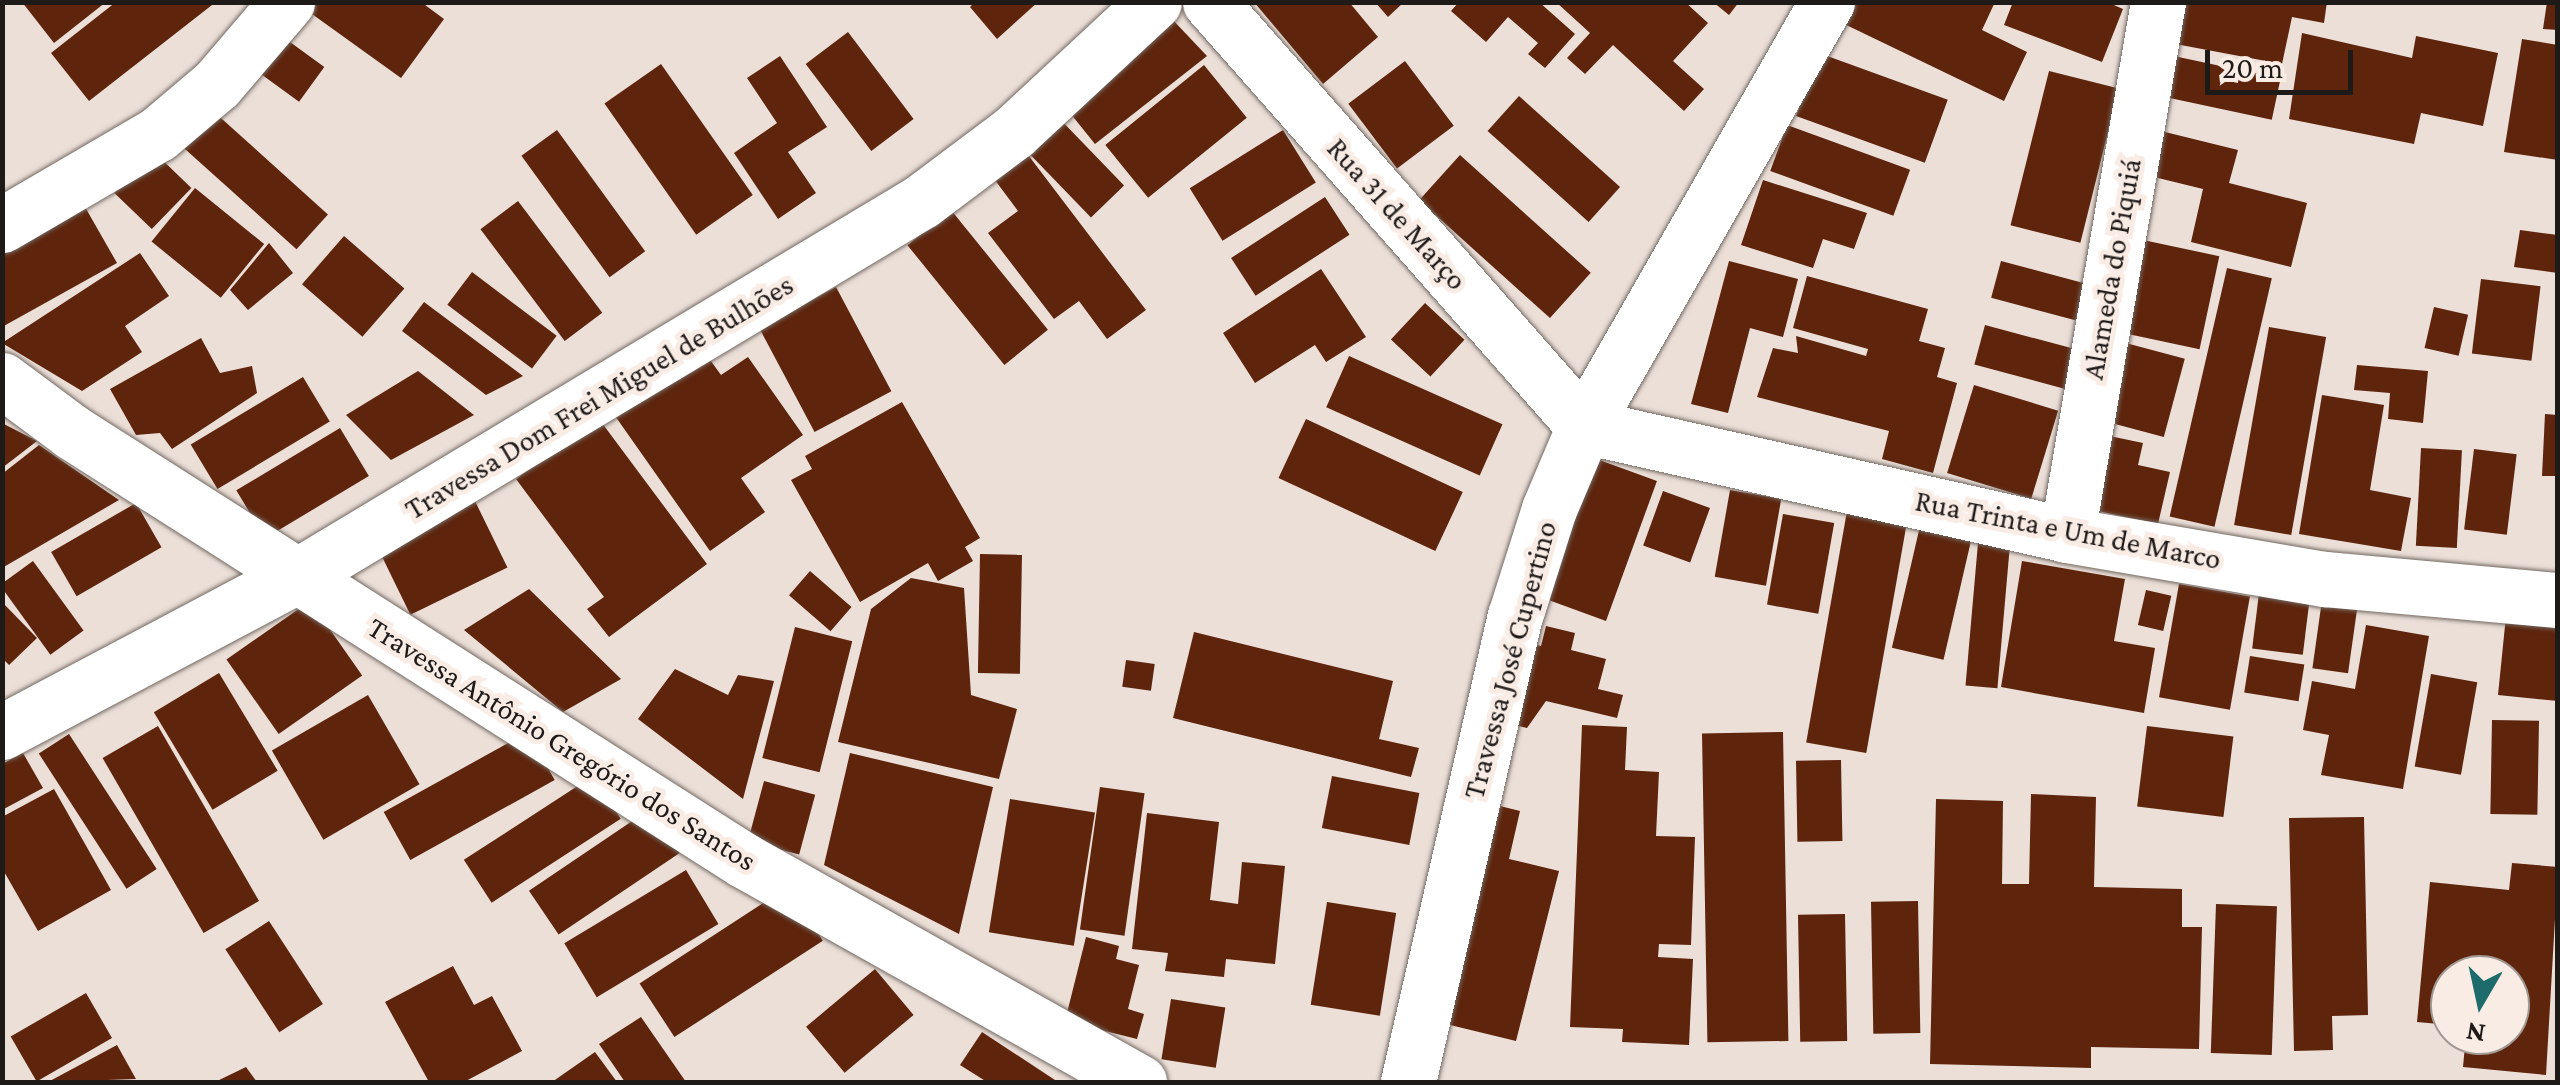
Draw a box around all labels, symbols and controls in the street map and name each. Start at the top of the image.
scale bar [2210,30,2358,92]
text: 20 m [2222,51,2283,84]
street label: Rua 31 de Março [1319,131,1475,297]
street label: Alameda do Piquiá [2075,156,2149,382]
street label: Travessa Dom Frei Miguel de Bulhões [398,267,800,527]
street label: Rua Trinta e Um de Marco [1912,483,2224,577]
street label: Travessa José Cupertino [1456,517,1564,803]
street label: Travessa Antônio Gregório dos Santos [361,609,763,879]
north arrow [2430,955,2530,1055]
text: N [2464,1016,2487,1050]

